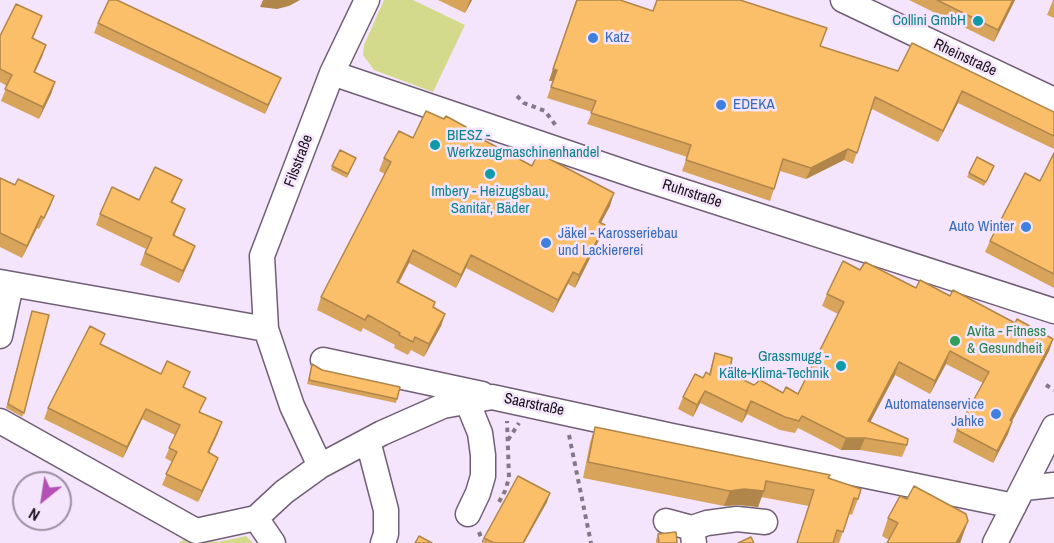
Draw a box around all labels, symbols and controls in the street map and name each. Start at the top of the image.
place label: Collini GmbH [892,12,966,30]
marker: Collini GmbH [971,14,985,28]
place label: Katz [605,29,630,47]
marker: Katz [586,31,600,45]
street label: Rheinstraße [931,36,999,80]
place label: EDEKA [733,96,775,114]
marker: EDEKA [714,98,728,112]
place label: BIESZ - Werkzeugmaschinenhandel [447,127,599,162]
street label: Filsstraße [281,132,317,190]
marker: BIESZ - Werkzeugmaschinenhandel [428,138,442,152]
marker: Imbery - Heizugsbau, Sanitär, Bäder [483,167,497,181]
street label: Ruhrstraße [660,176,724,212]
place label: Imbery - Heizugsbau, Sanitär, Bäder [431,183,549,218]
place label: Auto Winter [949,218,1014,236]
marker: Auto Winter [1019,220,1033,234]
place label: Jäkel - Karosseriebau und Lackiererei [558,225,678,260]
marker: Jäkel - Karosseriebau und Lackiererei [539,236,553,250]
place label: Avita - Fitness & Gesundheit [967,323,1046,358]
marker: Avita - Fitness & Gesundheit [948,334,962,348]
place label: Grassmugg - Kälte-Klima-Technik [719,348,829,383]
marker: Grassmugg - Kälte-Klima-Technik [834,359,848,373]
street label: Saarstraße [502,390,566,420]
place label: Automatenservice Jahke [885,396,984,431]
marker: Automatenservice Jahke [989,407,1003,421]
north arrow [12,471,72,531]
text: N [24,503,44,527]

